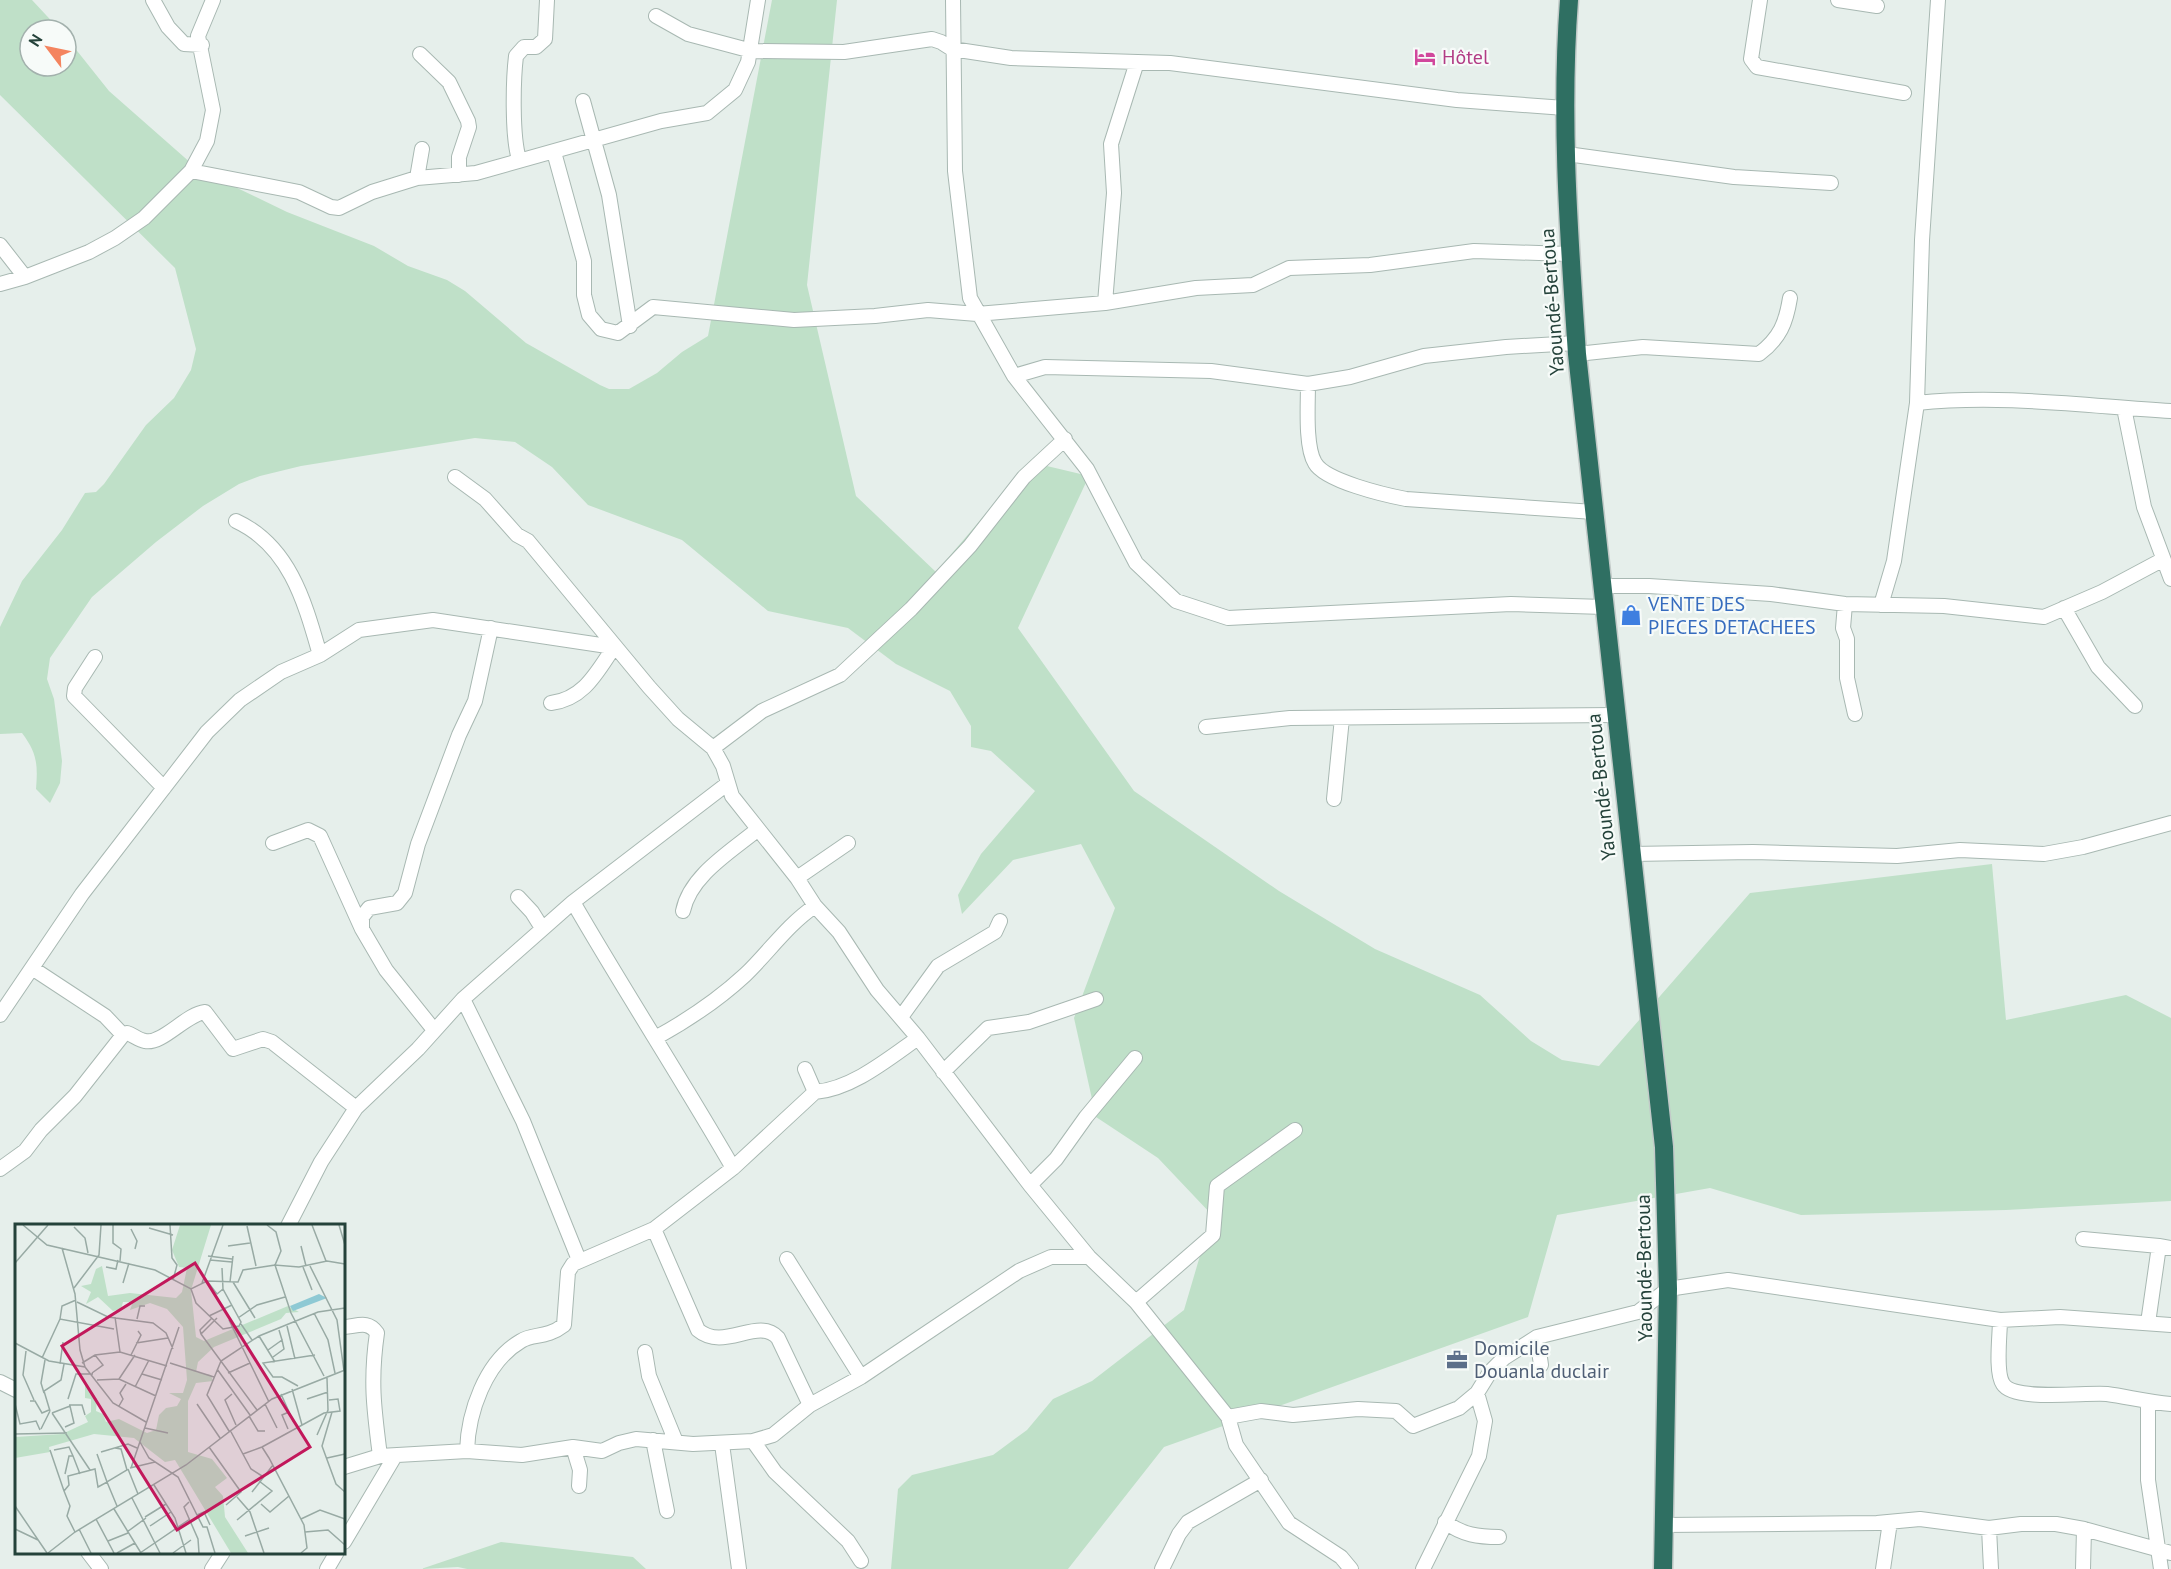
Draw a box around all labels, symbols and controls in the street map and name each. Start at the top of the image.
north arrow [18,18,78,78]
text: N [24,30,47,50]
place label: Hôtel [1442,44,1489,70]
hotel icon: Hôtel [1413,45,1437,69]
street label: Yaoundé-Bertoua [1534,228,1570,376]
place label: VENTE DES PIECES DETACHEES [1647,591,1816,640]
shop icon: VENTE DES PIECES DETACHEES [1619,603,1643,627]
street label: Yaoundé-Bertoua [1580,712,1622,862]
street label: Yaoundé-Bertoua [1630,1194,1658,1342]
inset map [15,1224,345,1554]
place label: Domicile Douanla duclair [1474,1335,1609,1384]
office icon: Domicile Douanla duclair [1445,1348,1469,1372]

